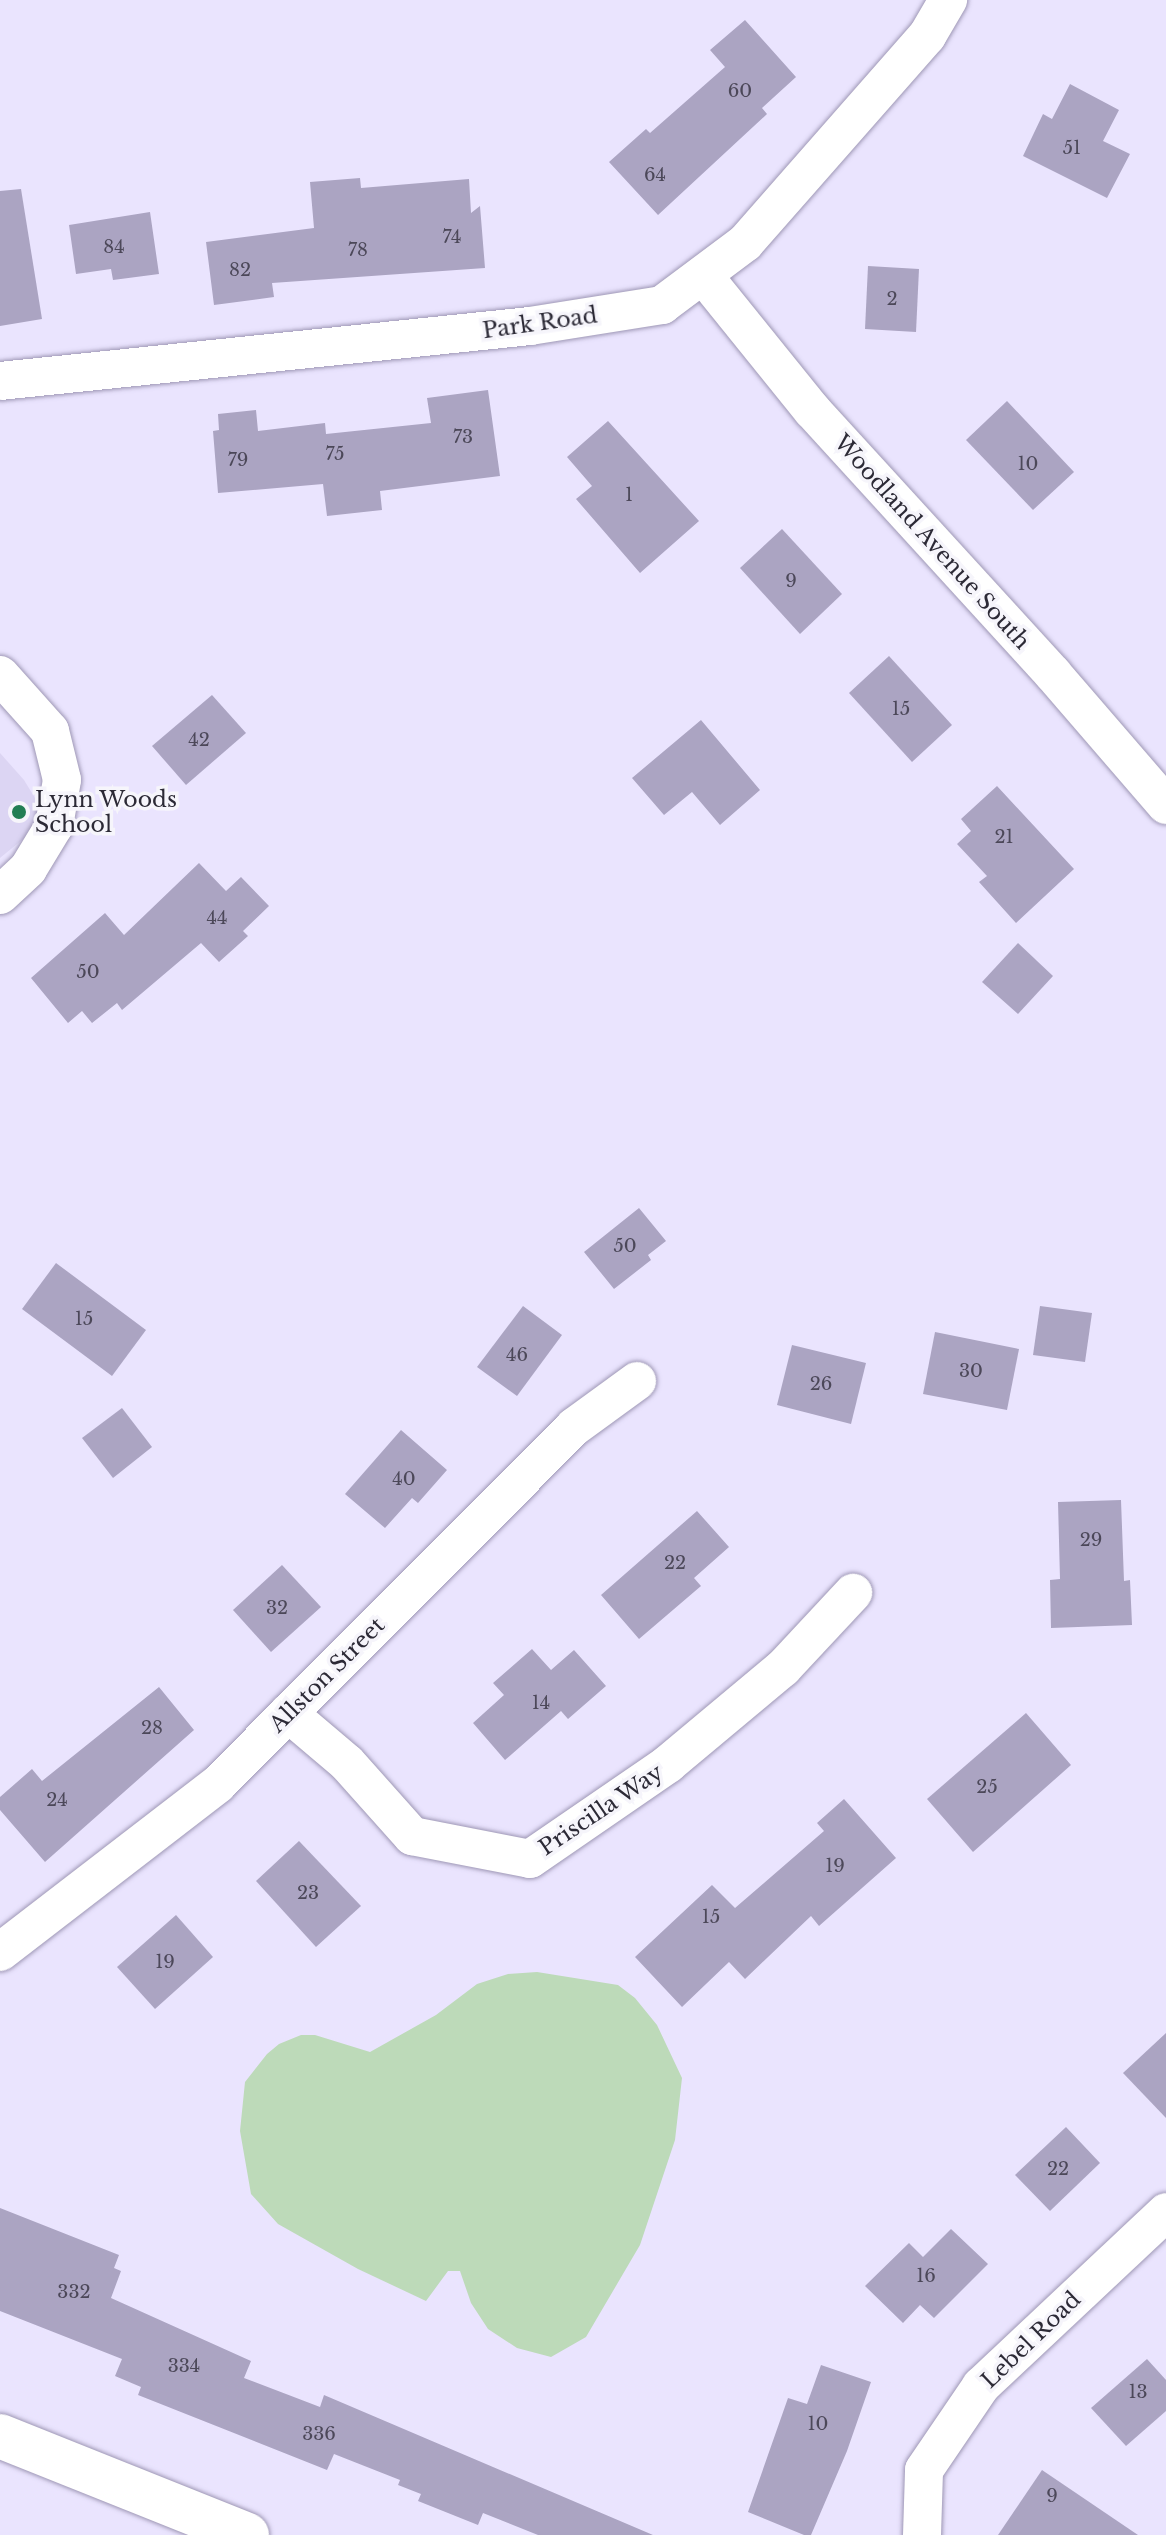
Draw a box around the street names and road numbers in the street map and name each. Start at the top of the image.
street label: Park Road [481,302,599,344]
street label: Woodland Avenue South [828,429,1036,655]
street label: Allston Street [264,1612,390,1738]
street label: Priscilla Way [534,1759,668,1861]
street label: Lebel Road [976,2286,1086,2394]

